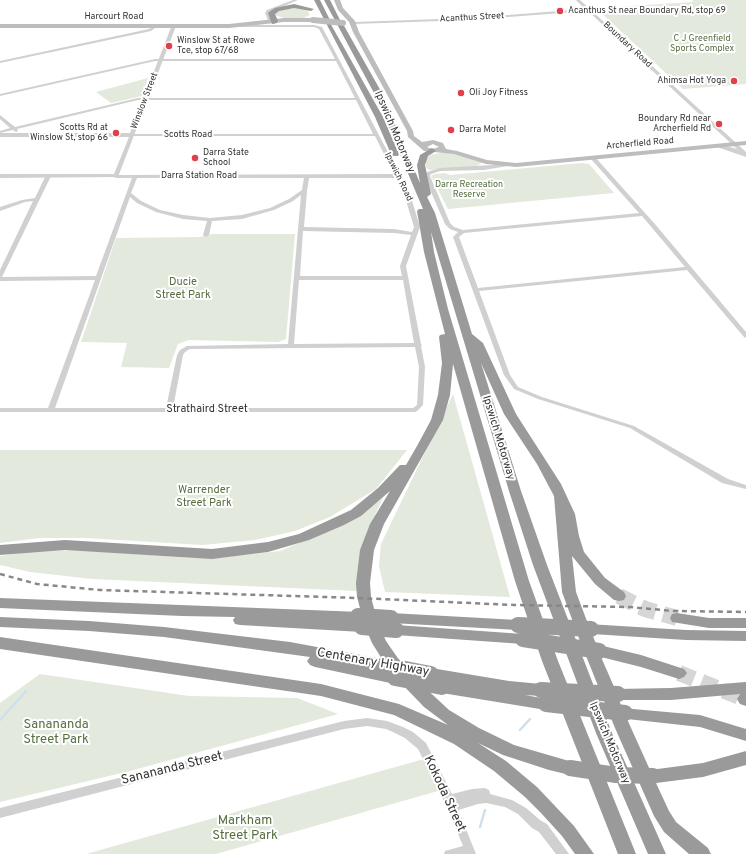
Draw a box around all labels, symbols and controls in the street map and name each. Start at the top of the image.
marker: Acanthus St near Boundary Rd, stop 69 [555,6,565,16]
place label: Acanthus St near Boundary Rd, stop 69 [568,6,726,16]
street label: Acanthus Street [439,11,505,25]
street label: Harcourt Road [85,12,143,22]
street label: Boundary Road [600,20,654,70]
park label: C J Greenfield Sports Complex [670,34,734,55]
place label: Winslow St at Rowe Tce, stop 67/68 [177,36,255,57]
marker: Winslow St at Rowe Tce, stop 67/68 [164,41,174,51]
street label: Winslow Street [129,71,161,131]
place label: Ahimsa Hot Yoga [657,76,726,86]
marker: Ahimsa Hot Yoga [729,76,739,86]
marker: Oli Joy Fitness [456,88,466,98]
place label: Oli Joy Fitness [469,88,528,98]
street label: Ipswich Motorway [371,89,417,175]
place label: Boundary Rd near Archerfield Rd [638,114,711,135]
marker: Boundary Rd near Archerfield Rd [714,119,724,129]
place label: Scotts Rd at Winslow St, stop 66 [30,123,108,144]
marker: Darra Motel [446,125,456,135]
place label: Darra Motel [459,125,506,135]
marker: Scotts Rd at Winslow St, stop 66 [111,128,121,138]
street label: Scotts Road [164,130,212,140]
street label: Archerfield Road [606,136,674,152]
place label: Darra State School [203,148,249,169]
street label: Ipswich Road [382,151,414,203]
marker: Darra State School [190,153,200,163]
street label: Darra Station Road [161,171,237,181]
park label: Darra Recreation Reserve [435,180,503,201]
park label: Ducie Street Park [155,276,211,302]
street label: Ipswich Motorway [479,394,517,482]
street label: Strathaird Street [166,403,248,417]
park label: Warrender Street Park [176,484,232,510]
street label: Centenary Highway [316,645,430,681]
street label: Ipswich Motorway [586,700,632,786]
park label: Sanananda Street Park [23,717,89,748]
street label: Sanananda Street [120,749,224,789]
street label: Kokoda Street [420,753,468,835]
park label: Markham Street Park [212,813,278,844]

